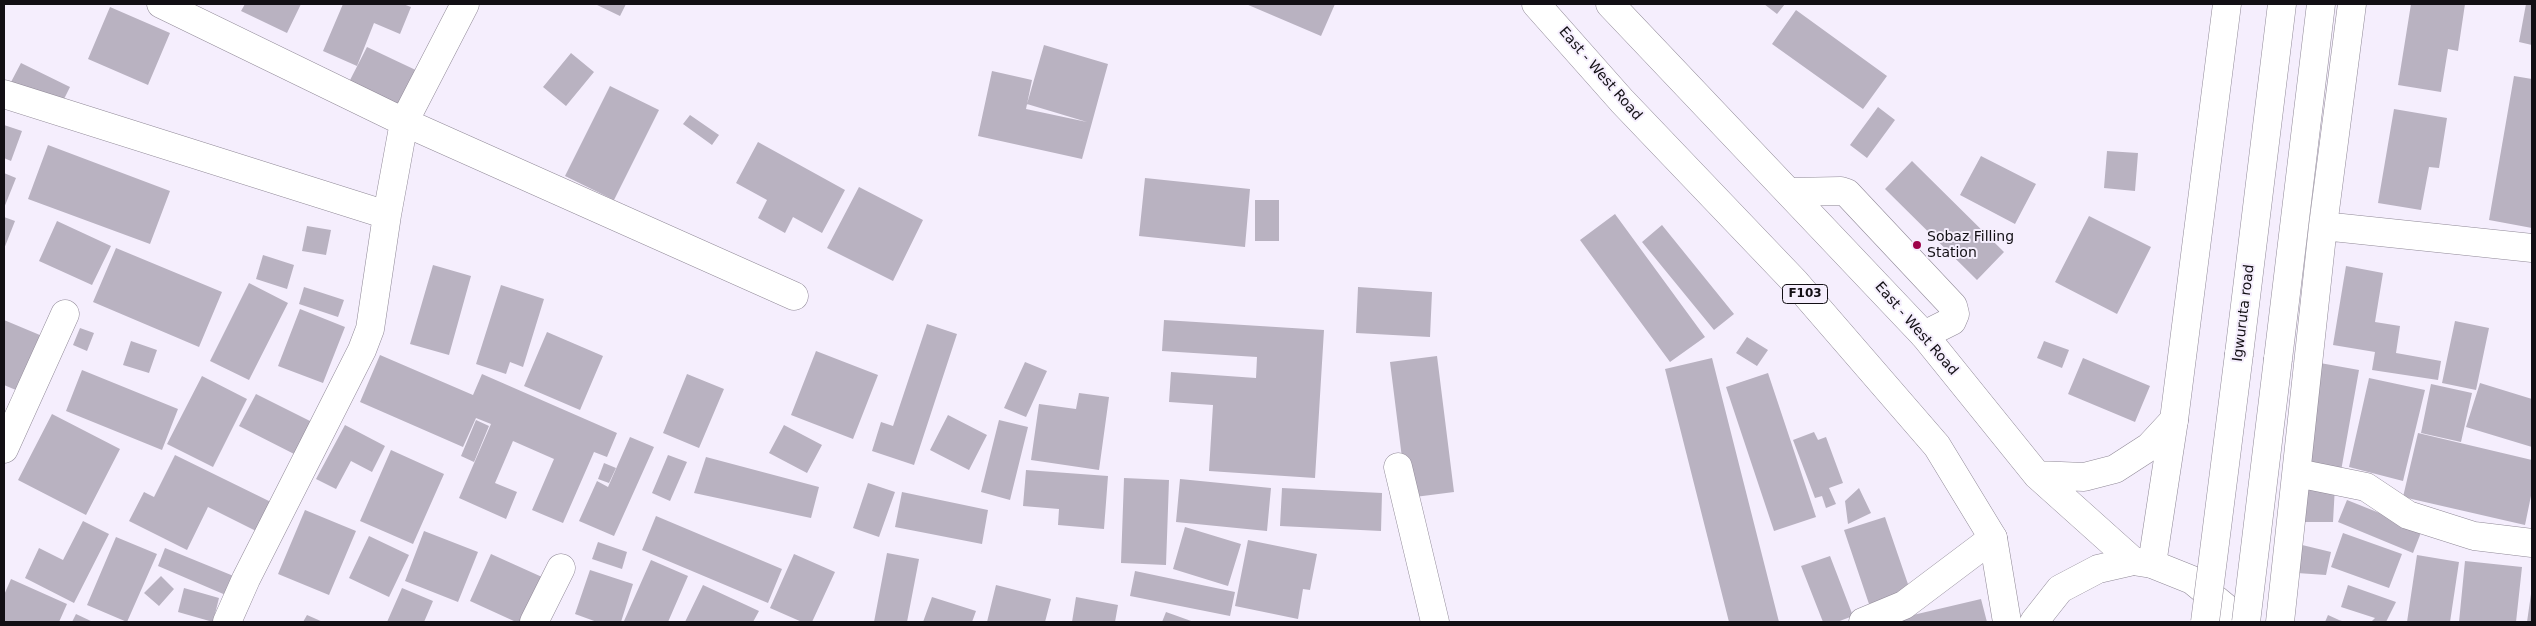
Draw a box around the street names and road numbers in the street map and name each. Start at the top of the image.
street label: East - West Road [1555,24,1645,124]
street label: Igwuruta road [2230,263,2258,363]
street label: East - West Road [1871,279,1961,379]
road number: F103 [1782,284,1828,304]

